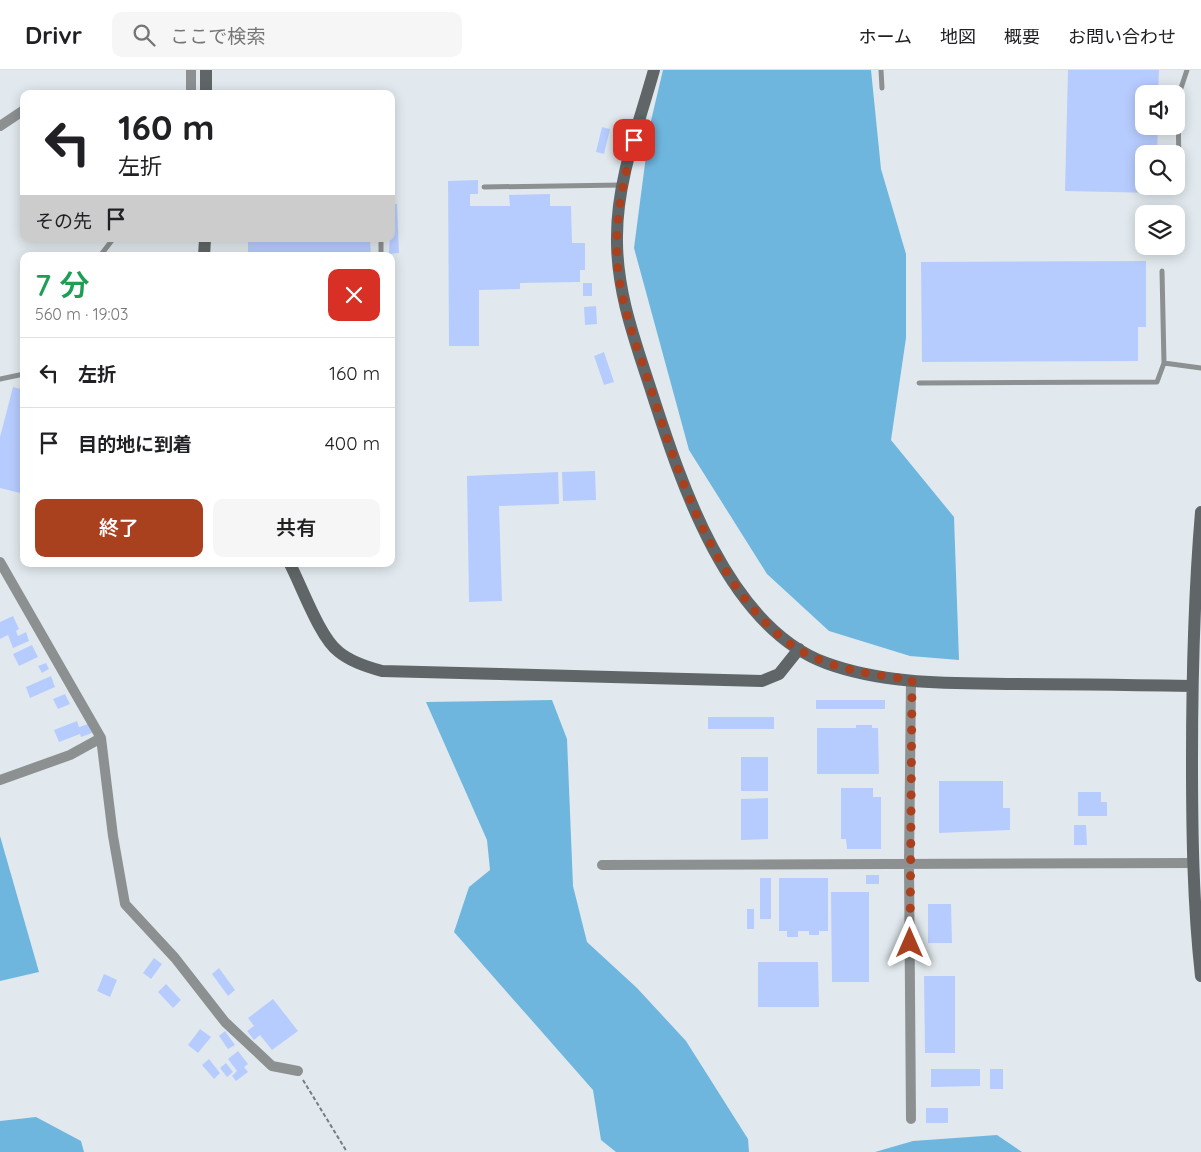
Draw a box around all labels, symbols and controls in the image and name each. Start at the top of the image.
search box [112,12,462,57]
text: Drivr [25,20,82,50]
icon: search [130,21,158,49]
text: ここで検索 [170,24,265,48]
text: ホーム [859,25,912,48]
text: 地図 [940,25,976,48]
text: 概要 [1004,25,1040,48]
text: お問い合わせ [1068,25,1176,48]
map controls [1135,85,1185,255]
button: sound [1135,85,1185,135]
text: 160 m [118,105,215,149]
icon: left [35,110,100,175]
pin [613,119,655,161]
icon: arrive [620,126,648,154]
button: search [1135,145,1185,195]
text: 左折 [118,152,162,180]
icon: arrive [102,205,130,233]
button: layers [1135,205,1185,255]
text: その先 [35,209,92,233]
text: 7 分 [35,266,89,304]
button: close [328,269,380,321]
text: 560 m · 19:03 [35,304,128,324]
icon: left [35,359,63,387]
text: 160 m [329,361,380,385]
text: 左折 [78,362,116,386]
icon: arrive [35,429,63,457]
text: 400 m [325,431,380,455]
text: 目的地に到着 [78,432,192,456]
button: 終了 [35,499,203,557]
button: 共有 [213,499,380,557]
position arrow [883,916,935,968]

